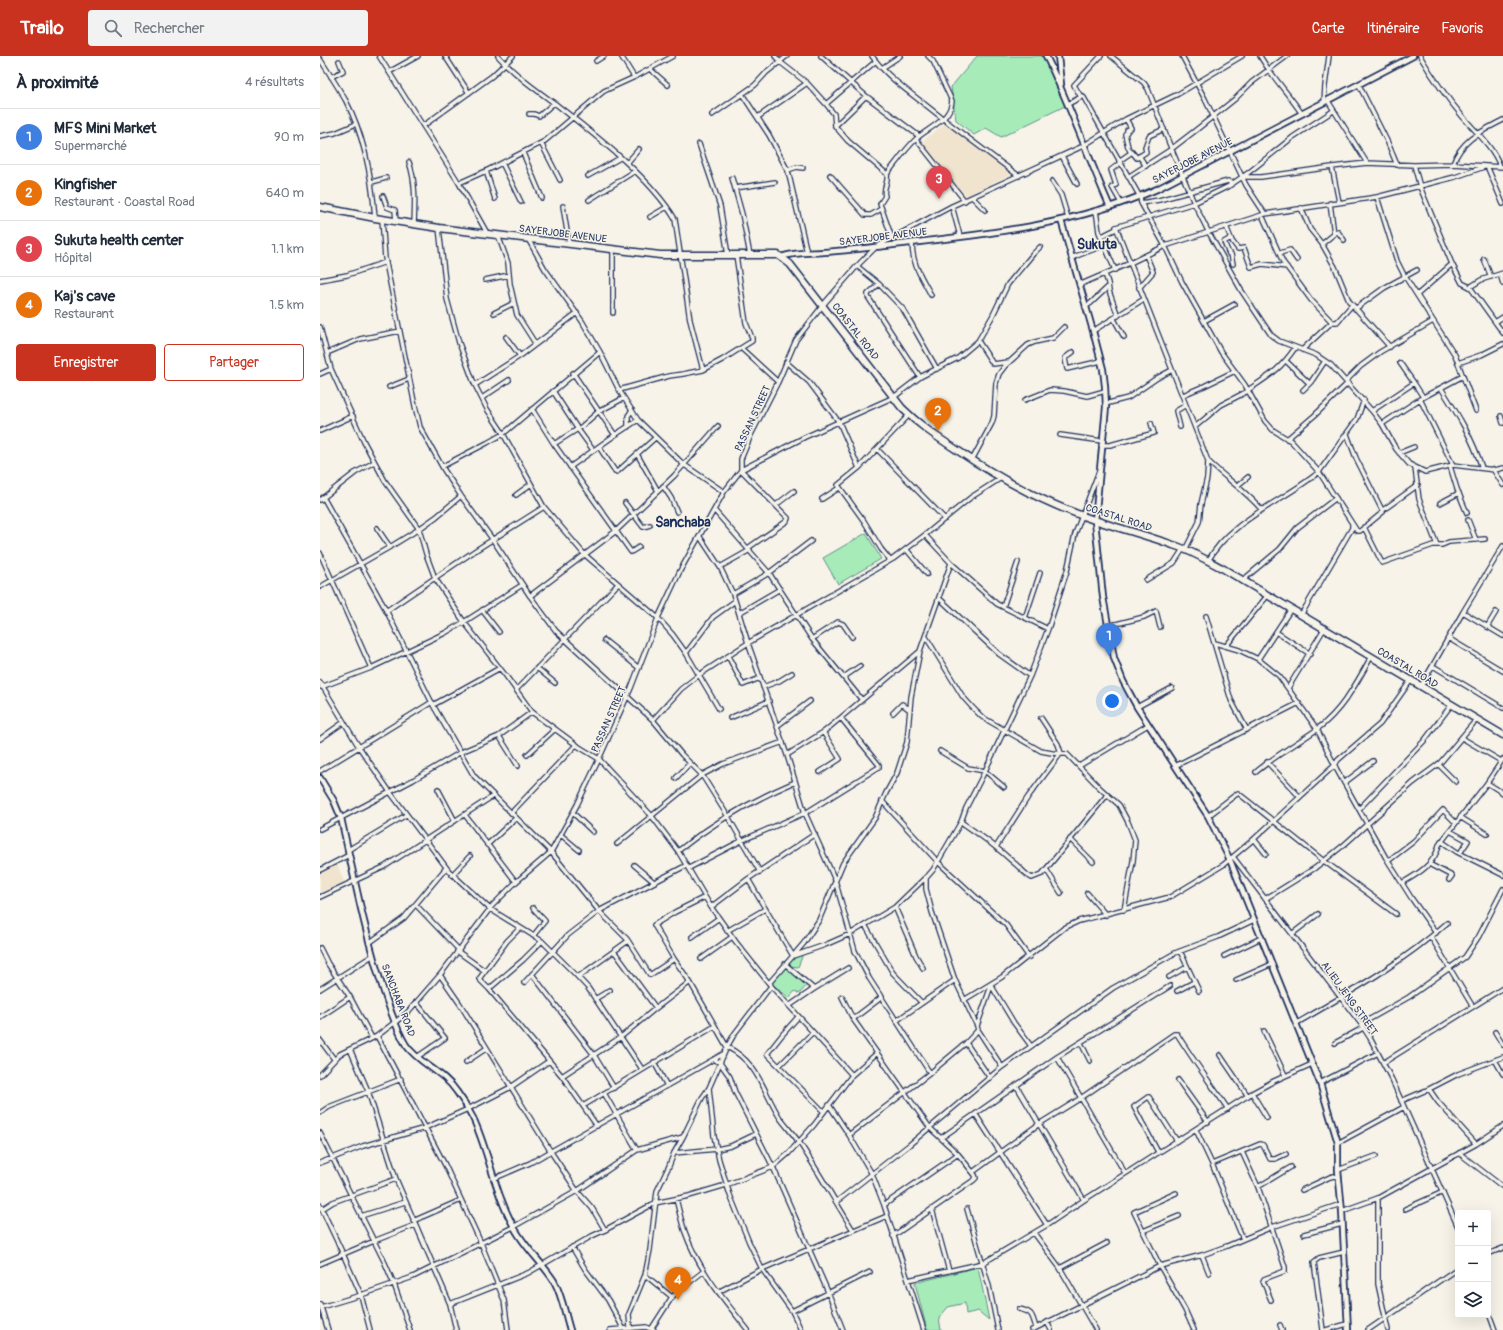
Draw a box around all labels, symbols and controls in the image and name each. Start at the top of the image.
search box [88,10,368,46]
text: Trailo [20,16,64,40]
icon: search [102,17,124,39]
text: Rechercher [134,19,205,38]
text: Carte [1312,20,1344,37]
text: Itinéraire [1366,20,1419,37]
text: Favoris [1441,20,1483,37]
text: À proximité [16,72,99,93]
text: 4 résultats [245,74,304,90]
text: MFS Mini Market [54,119,156,138]
text: 1 [26,129,32,145]
text: 90 m [274,129,304,145]
street label: SAYERJOBE AVENUE [1150,135,1235,186]
text: Supermarché [54,138,127,154]
pin: 3 [926,166,952,199]
text: Kingfisher [54,175,117,194]
text: 2 [25,185,33,201]
text: 640 m [266,185,304,201]
text: Restaurant · Coastal Road [54,194,195,210]
street label: SAYERJOBE AVENUE [518,223,608,245]
street label: SAYERJOBE AVENUE [838,226,928,248]
text: Sukuta health center [54,231,184,250]
district label: Sukuta [1077,236,1118,253]
text: 3 [25,241,33,257]
text: 1.1 km [271,241,304,257]
text: Hôpital [54,250,92,266]
text: Kaj's cave [54,287,115,306]
text: 4 [25,297,33,313]
text: 1.5 km [269,297,304,313]
street label: COASTAL ROAD [829,301,881,362]
text: Restaurant [54,306,114,322]
button: Enregistrer [16,344,156,381]
button: Partager [164,344,304,381]
street label: PASSAN STREET [732,383,774,453]
pin: 2 [925,398,951,431]
street label: COASTAL ROAD [1084,502,1153,534]
district label: Sanchaba [655,514,711,531]
pin: 1 [1096,623,1122,656]
street label: COASTAL ROAD [1375,645,1440,691]
street label: PASSAN STREET [589,684,629,754]
your location [1102,691,1122,711]
street label: ALIEU JENG STREET [1319,960,1380,1038]
street label: SANCHABA ROAD [379,962,417,1038]
map controls [1455,1210,1491,1318]
button: + [1455,1210,1491,1246]
button: − [1455,1246,1491,1282]
pin: 4 [665,1267,691,1300]
button: layers [1455,1282,1491,1318]

